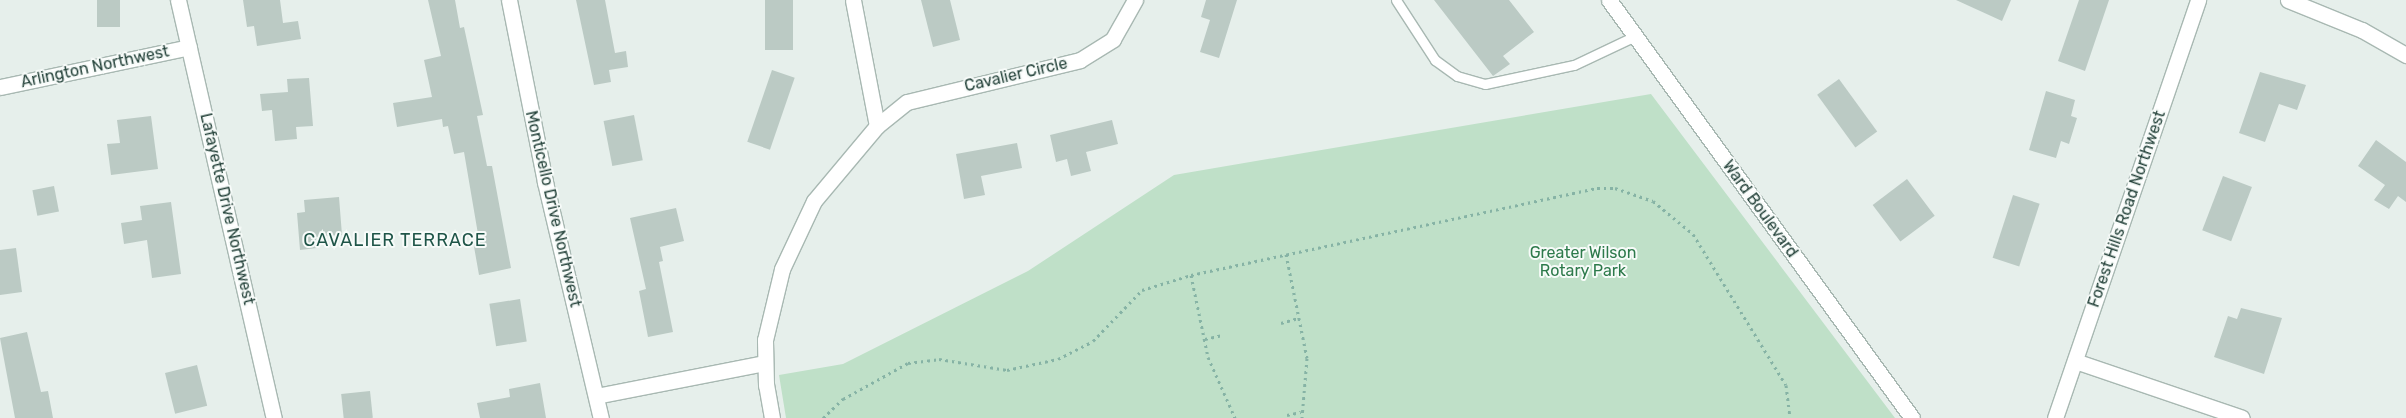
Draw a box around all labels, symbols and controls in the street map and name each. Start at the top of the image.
street label: Arlington Northwest [19,42,171,92]
street label: Cavalier Circle [962,54,1070,96]
street label: Forest Hills Road Northwest [2084,108,2170,310]
street label: Monticello Drive Northwest [521,109,585,309]
street label: Lafayette Drive Northwest [196,111,258,307]
street label: Ward Boulevard [1718,157,1802,261]
district label: CAVALIER TERRACE [301,229,489,251]
park label: Greater Wilson Rotary Park [1529,243,1637,281]

